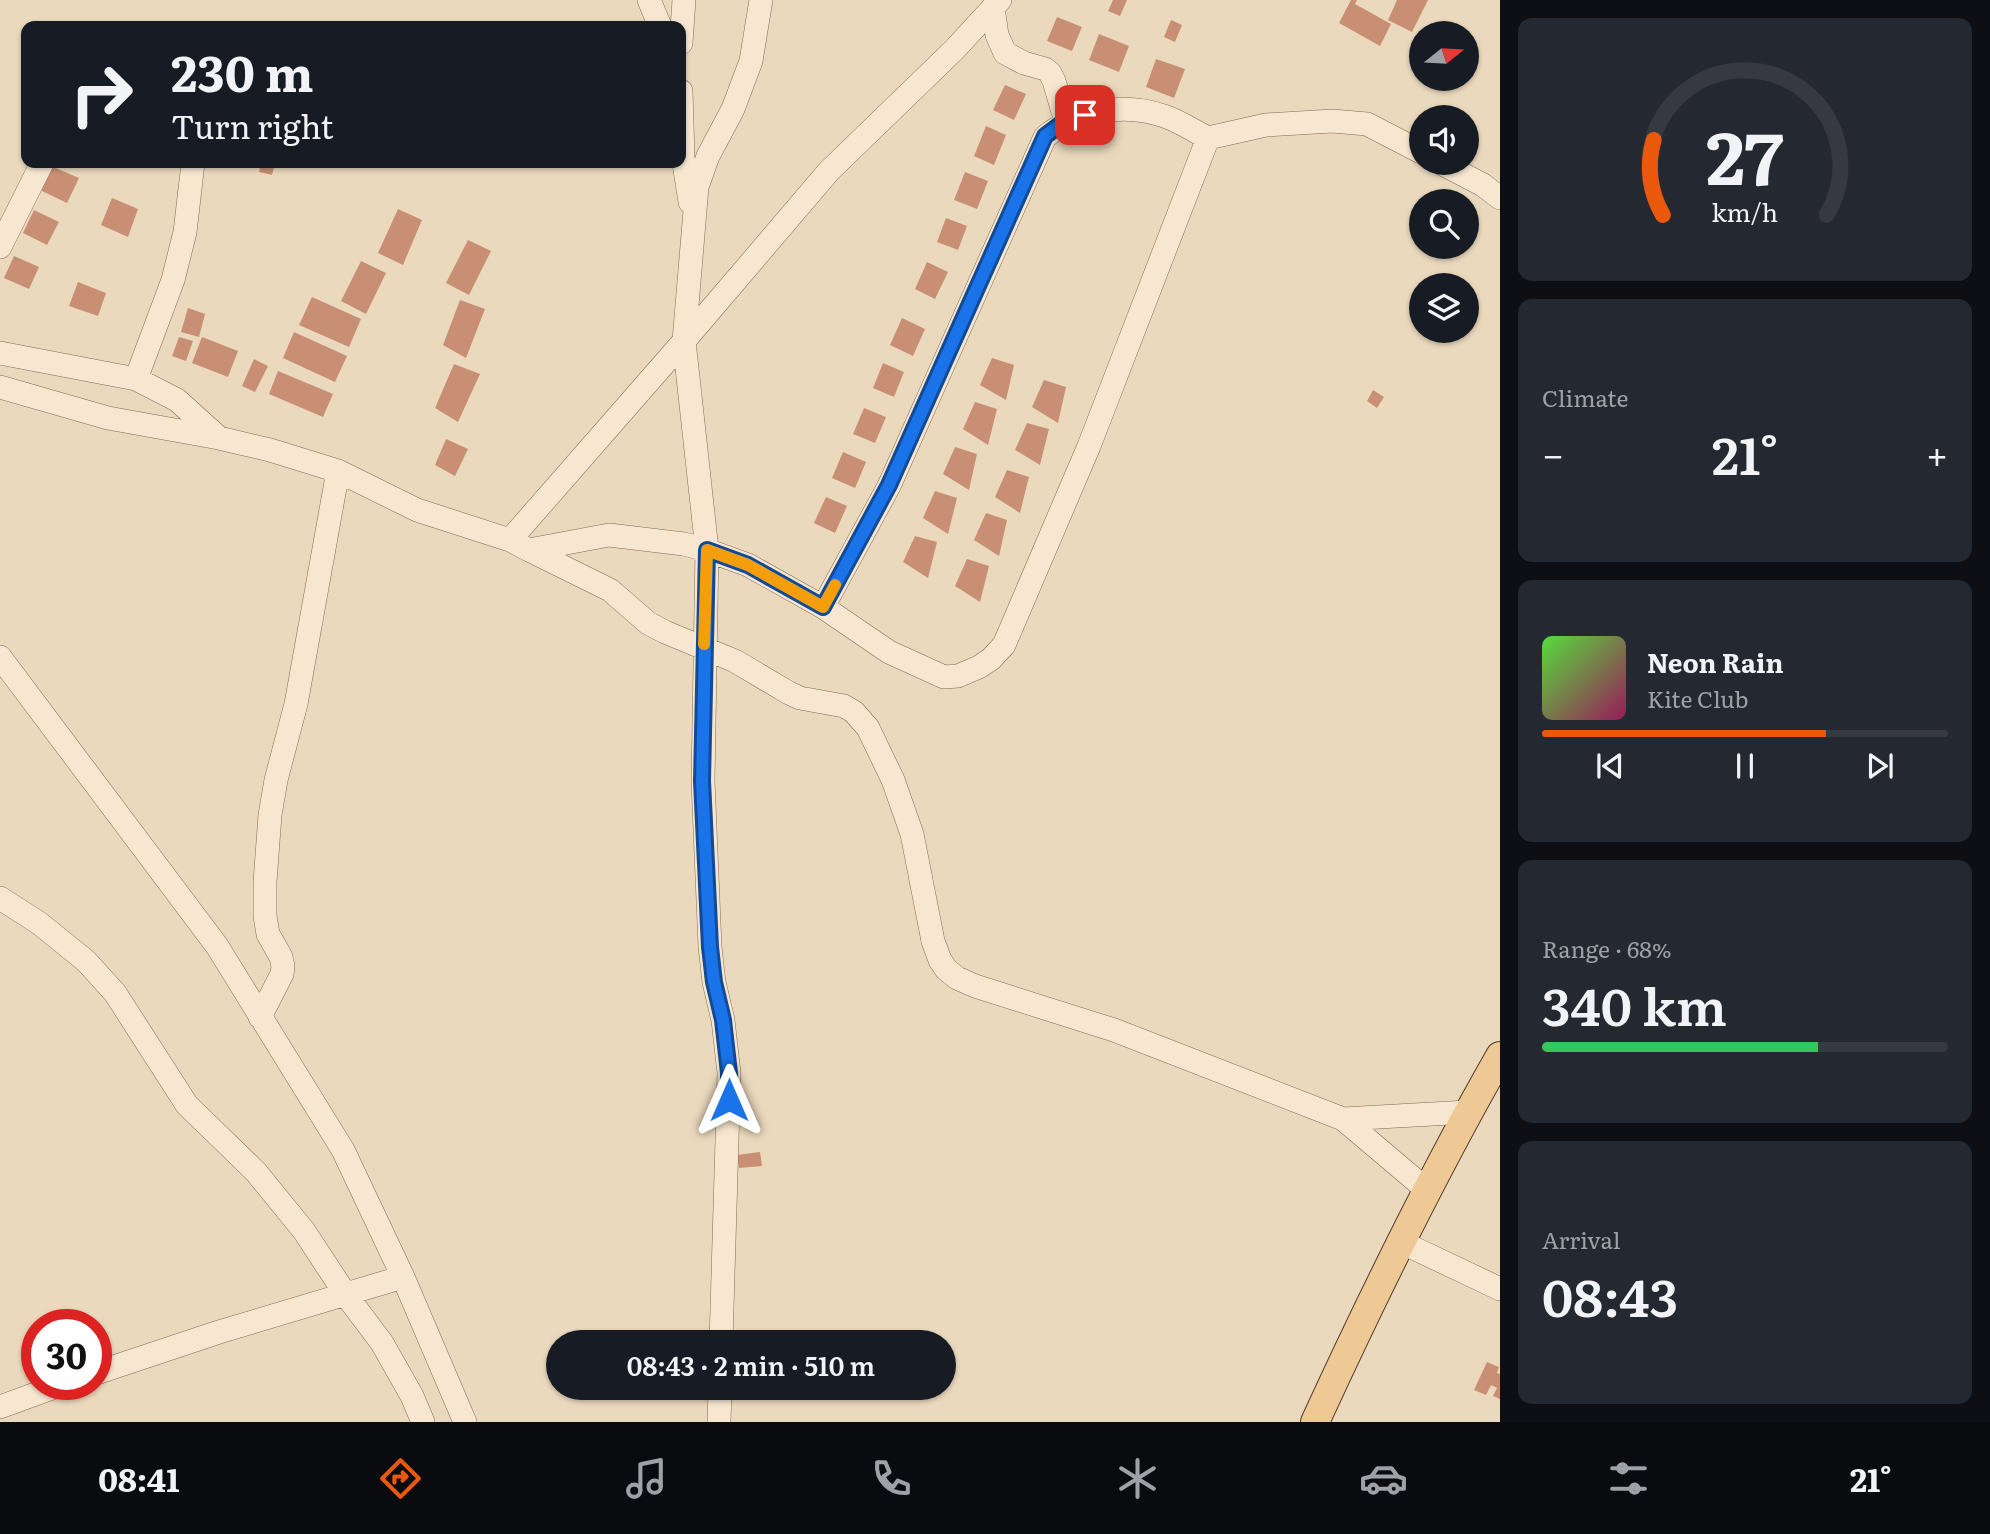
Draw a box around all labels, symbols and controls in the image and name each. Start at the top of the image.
north arrow [1409,21,1479,91]
map controls [1409,21,1479,343]
text: 230 m [171,34,314,107]
icon: right [56,49,147,140]
pin [1055,85,1115,145]
icon: arrive [1066,96,1104,134]
text: 27 [1706,100,1784,208]
text: Turn right [171,101,333,149]
button: sound [1409,105,1479,175]
button: search [1409,189,1479,259]
text: km/h [1712,193,1778,230]
button: layers [1409,273,1479,343]
text: Climate [1542,380,1628,414]
text: 21° [1712,414,1778,491]
text: − [1542,424,1564,481]
text: + [1926,424,1948,481]
text: Neon Rain [1647,642,1784,681]
text: Kite Club [1647,681,1748,715]
icon: previous [1591,747,1629,785]
icon: pause [1726,747,1764,785]
icon: next [1861,747,1899,785]
text: Range · 68% [1542,931,1672,965]
text: 340 km [1542,965,1727,1042]
position arrow [692,1063,766,1137]
text: Arrival [1542,1222,1621,1256]
text: 08:43 [1542,1256,1678,1333]
speed limit sign: 30 [21,1309,112,1400]
text: 08:43 · 2 min · 510 m [627,1345,875,1384]
text: 08:41 [98,1454,179,1502]
icon: directions [376,1454,425,1503]
icon: music [622,1454,671,1503]
icon: phone [867,1454,916,1503]
icon: climate [1113,1454,1162,1503]
icon: car [1359,1454,1408,1503]
icon: filters [1604,1454,1653,1503]
text: 21° [1850,1454,1892,1502]

